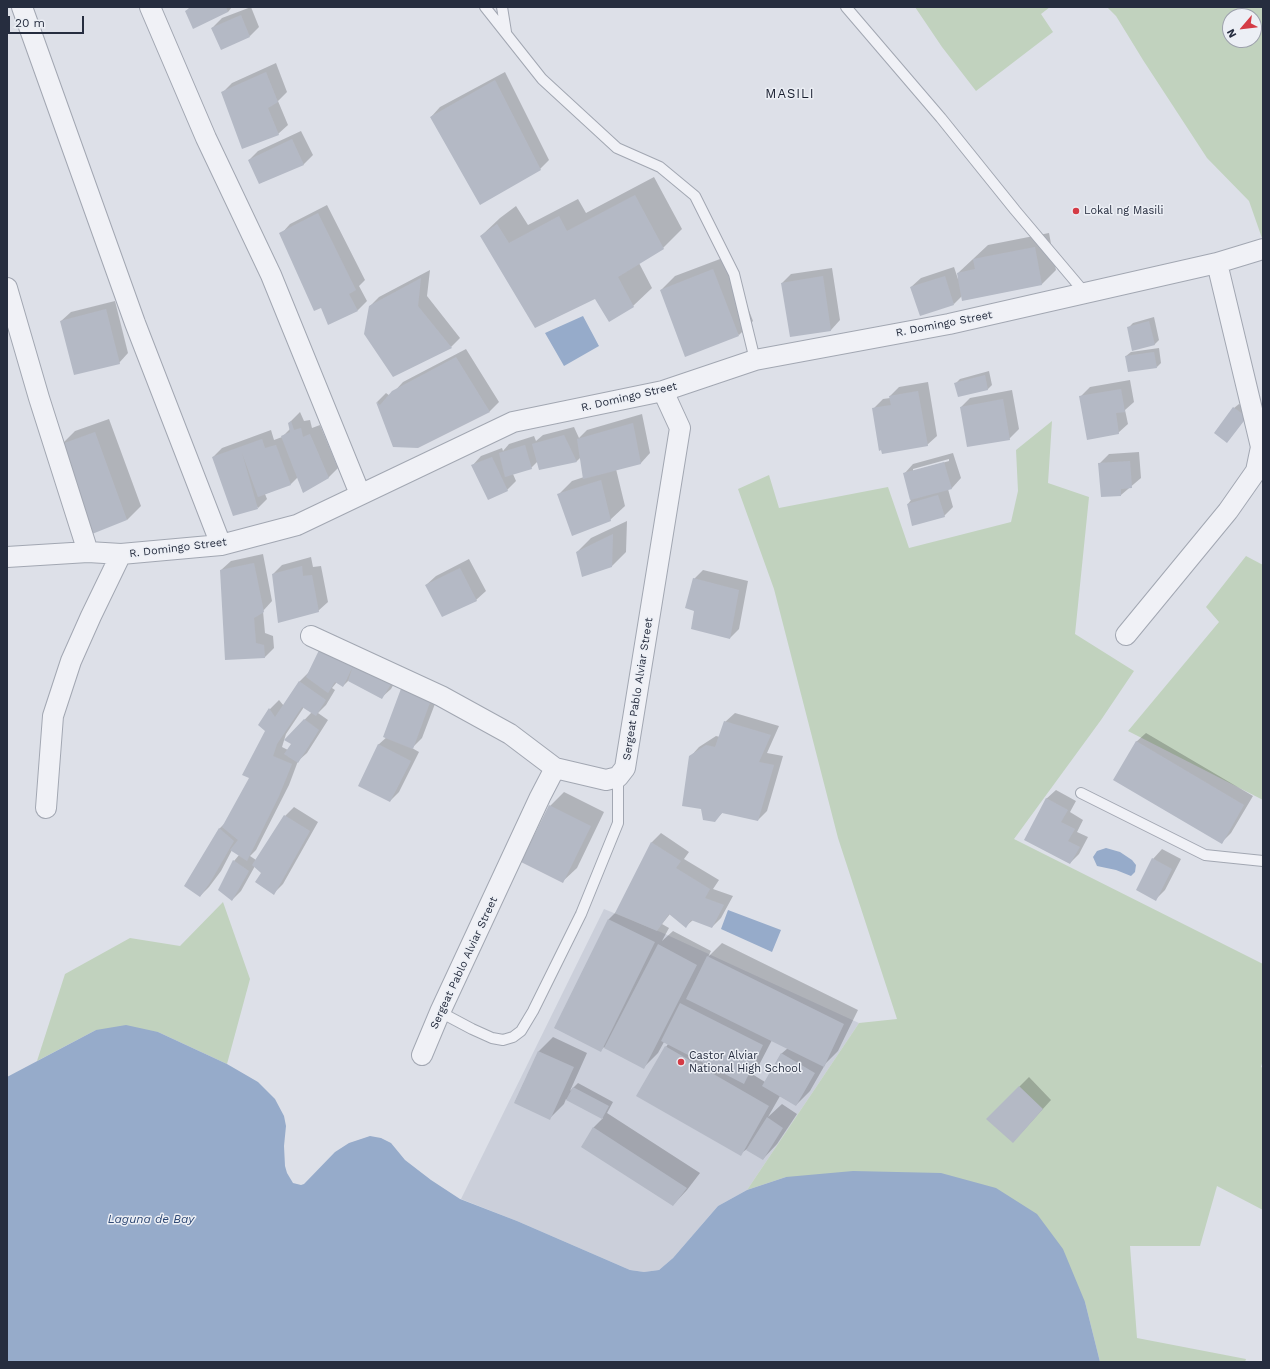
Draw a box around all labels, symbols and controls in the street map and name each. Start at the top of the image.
scale bar [10,8,86,34]
north arrow [1222,8,1262,48]
text: 20 m [15,16,45,30]
text: N [1224,27,1239,40]
district label: MASILI [765,86,815,102]
place label: Lokal ng Masili [1084,204,1163,218]
marker: Lokal ng Masili [1071,206,1081,216]
street label: R. Domingo Street [895,308,993,340]
street label: R. Domingo Street [580,380,678,414]
street label: R. Domingo Street [129,535,227,561]
street label: Sergeat Pablo Alviar Street [620,617,656,761]
street label: Sergeat Pablo Alviar Street [428,895,500,1031]
place label: Castor Alviar National High School [689,1049,801,1075]
marker: Castor Alviar National High School [676,1057,686,1067]
water label: Laguna de Bay [108,1212,194,1226]

